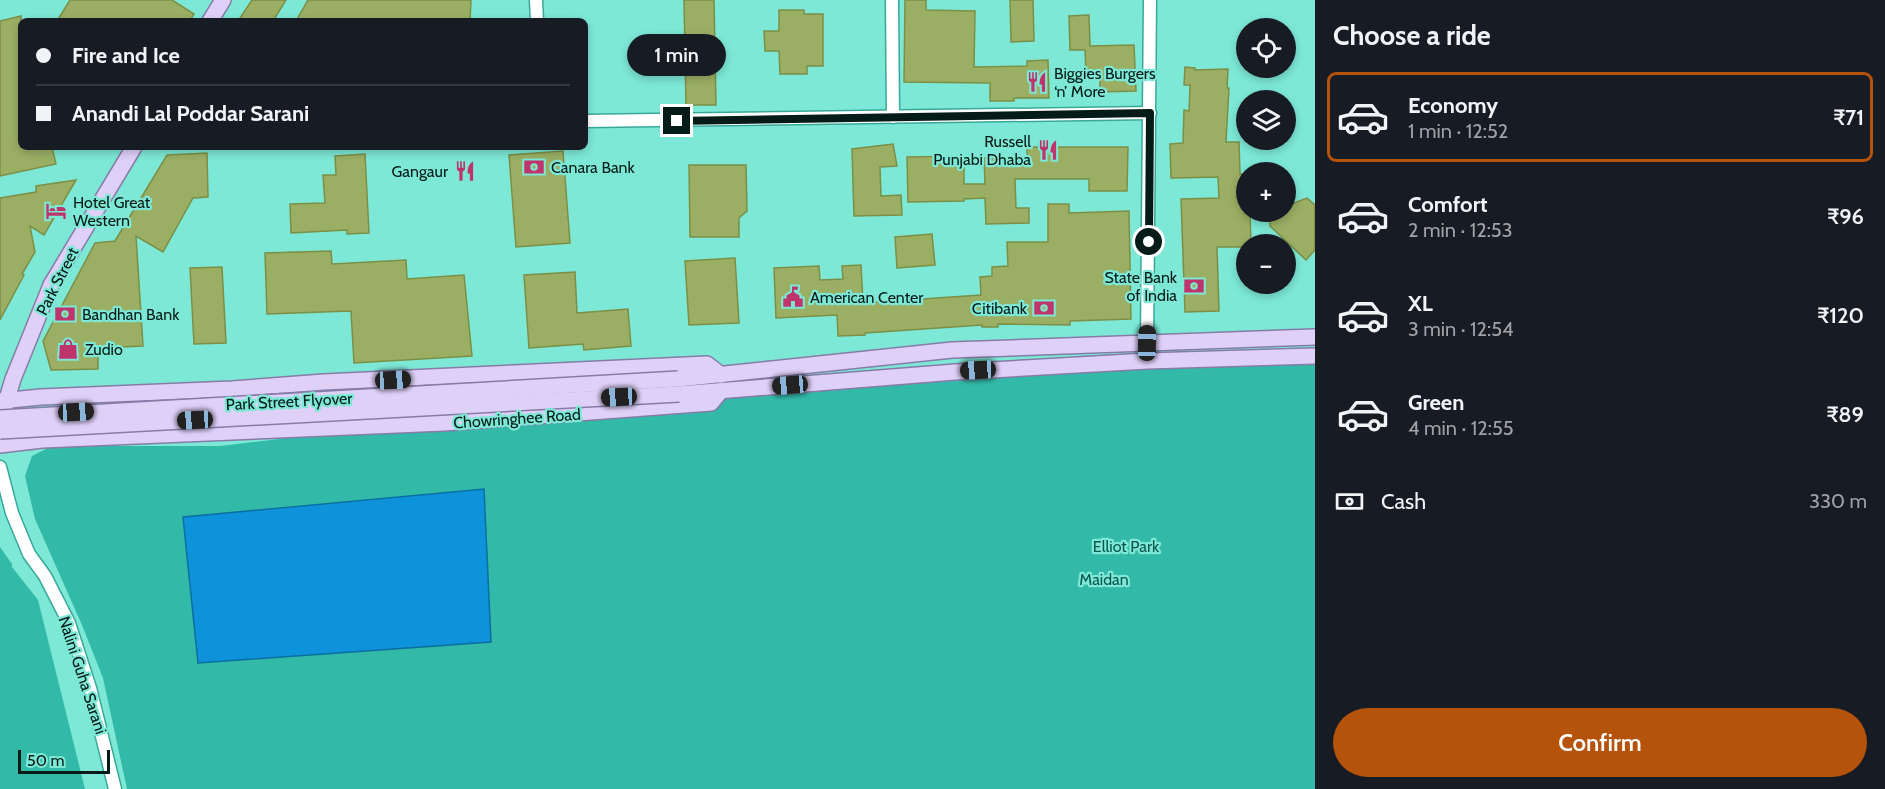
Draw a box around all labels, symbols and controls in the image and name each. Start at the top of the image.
map controls [1236,18,1296,294]
button: locate [1236,18,1296,78]
text: Choose a ride [1333,19,1491,52]
callout: 1 min [628,34,726,76]
text: Fire and Ice [72,42,180,69]
text: 1 min [654,43,699,67]
place label: Biggies Burgers ‘n’ More [1054,64,1156,101]
restaurant icon: Biggies Burgers ‘n’ More [1025,70,1049,94]
button: layers [1236,90,1296,150]
icon: car [1336,90,1390,144]
text: Economy [1408,92,1498,119]
text: Anandi Lal Poddar Sarani [72,100,309,127]
text: ₹71 [1833,104,1864,131]
route end [663,107,690,134]
text: 1 min · 12:52 [1408,119,1508,143]
place label: Russell Punjabi Dhaba [933,132,1031,169]
restaurant icon: Russell Punjabi Dhaba [1036,138,1060,162]
bank icon: Canara Bank [522,155,546,179]
place label: Canara Bank [551,158,636,177]
restaurant icon: Gangaur [453,159,477,183]
place label: Gangaur [392,162,449,181]
button: + [1236,162,1296,222]
icon: car [1336,189,1390,243]
text: Comfort [1408,191,1487,218]
place label: Hotel Great Western [73,193,151,230]
hotel icon: Hotel Great Western [44,199,68,223]
text: ₹96 [1827,203,1864,230]
text: 2 min · 12:53 [1408,218,1513,242]
route start [1135,228,1162,255]
button: − [1236,234,1296,294]
street label: Park Street [32,244,83,318]
place label: State Bank of India [1105,268,1178,305]
bank icon: State Bank of India [1182,274,1206,298]
public building icon: American Center [781,285,805,309]
place label: American Center [810,288,924,307]
icon: car [1336,288,1390,342]
text: XL [1408,290,1433,317]
bank icon: Citibank [1032,296,1056,320]
place label: Citibank [972,299,1028,318]
bank icon: Bandhan Bank [53,302,77,326]
text: ₹120 [1817,302,1864,329]
place label: Bandhan Bank [82,305,180,324]
text: 3 min · 12:54 [1408,317,1514,341]
car [1138,325,1156,361]
shop icon: Zudio [56,337,80,361]
place label: Zudio [85,340,123,359]
car [960,360,996,380]
car [375,370,411,390]
car [771,374,809,396]
car [601,387,637,407]
icon: car [1336,387,1390,441]
street label: Park Street Flyover [225,389,354,414]
text: Green [1408,389,1464,416]
text: ₹89 [1826,401,1864,428]
car [58,402,94,422]
street label: Chowringhee Road [453,405,581,432]
car [177,410,213,430]
text: 4 min · 12:55 [1408,416,1514,440]
icon: cash [1333,485,1366,518]
text: Cash [1381,488,1426,515]
text: 330 m [1809,489,1867,513]
park label: Elliot Park [1093,537,1160,556]
park label: Maidan [1079,570,1129,589]
street label: Nalini Guha Sarani [55,614,111,737]
button: Confirm [1333,708,1867,777]
scale bar [18,747,110,774]
text: 50 m [27,751,64,770]

